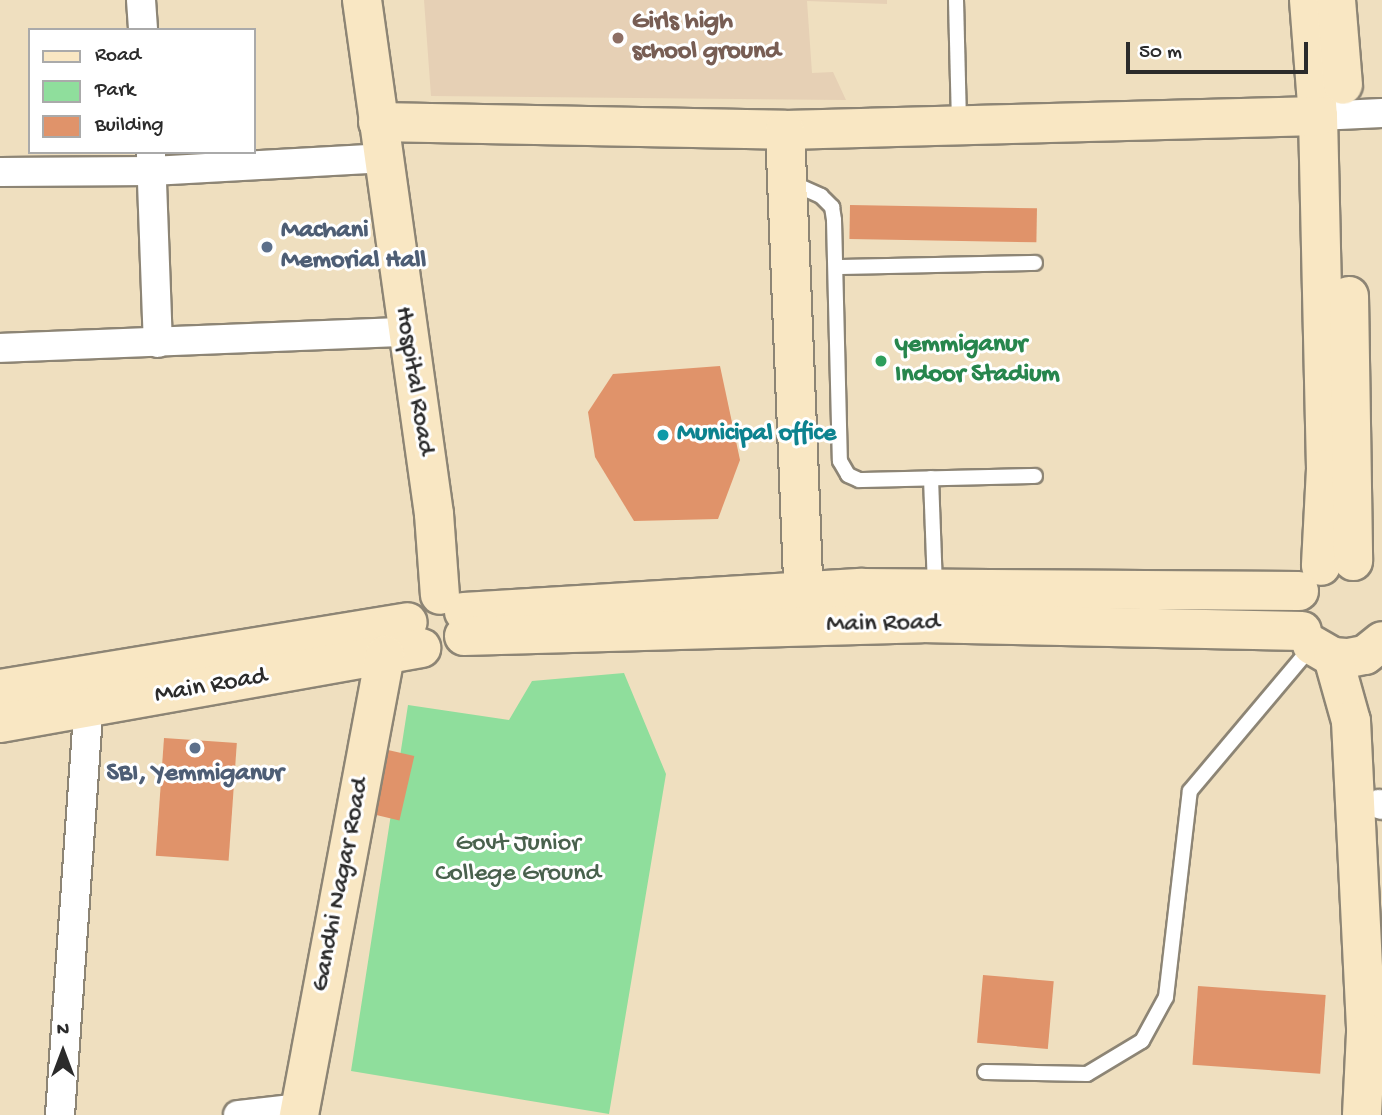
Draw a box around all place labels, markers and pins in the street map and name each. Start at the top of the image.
place label: Girls high school ground [632,7,781,68]
marker: Girls high school ground [610,30,626,46]
place label: Machani Memorial Hall [281,216,426,278]
marker: Machani Memorial Hall [259,239,275,255]
place label: yemmiganur Indoor Stadium [895,330,1060,392]
marker: yemmiganur Indoor Stadium [873,353,889,369]
place label: Municipal office [677,419,836,451]
marker: Municipal office [655,427,671,443]
marker: SBI, Yemmiganur [187,740,203,756]
place label: SBI, Yemmiganur [107,759,283,791]

